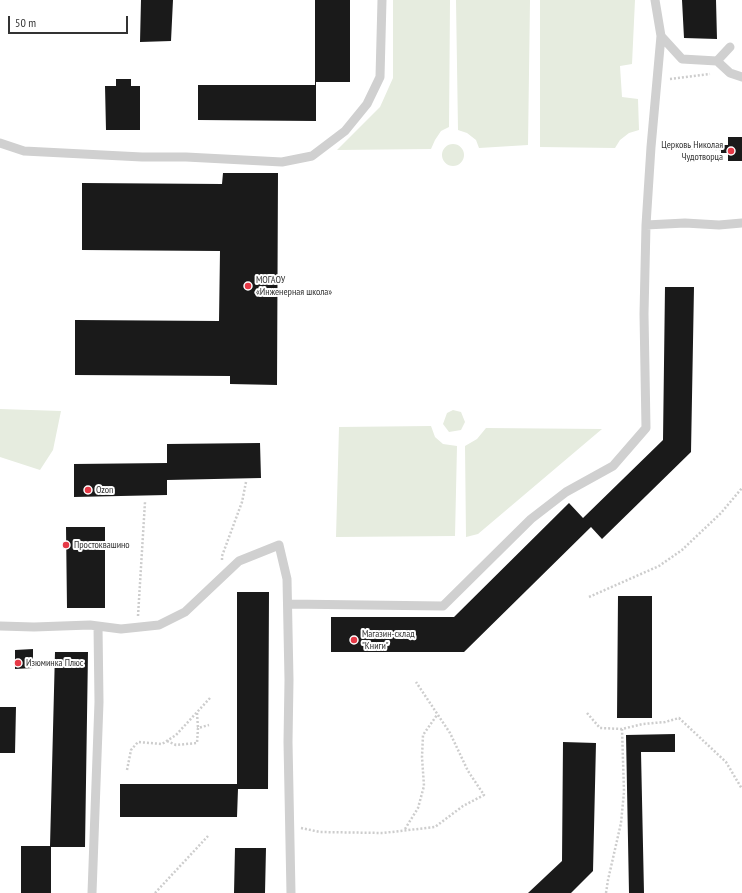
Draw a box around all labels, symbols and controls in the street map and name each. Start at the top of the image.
scale bar [10,8,130,34]
text: 50 m [15,15,36,30]
place label: Церковь Николая Чудотворца [661,139,723,162]
marker: Церковь Николая Чудотворца [726,146,736,156]
place label: МОГАОУ «Инженерная школа» [256,274,332,298]
marker: МОГАОУ «Инженерная школа» [243,281,253,291]
place label: Ozon [96,484,114,496]
marker: Ozon [83,485,93,495]
place label: Простоквашино [74,539,130,551]
marker: Простоквашино [61,540,71,550]
place label: Магазин-склад "Книги" [362,628,415,652]
marker: Магазин-склад "Книги" [349,635,359,645]
place label: Изюминка Плюс [26,657,83,669]
marker: Изюминка Плюс [13,658,23,668]

